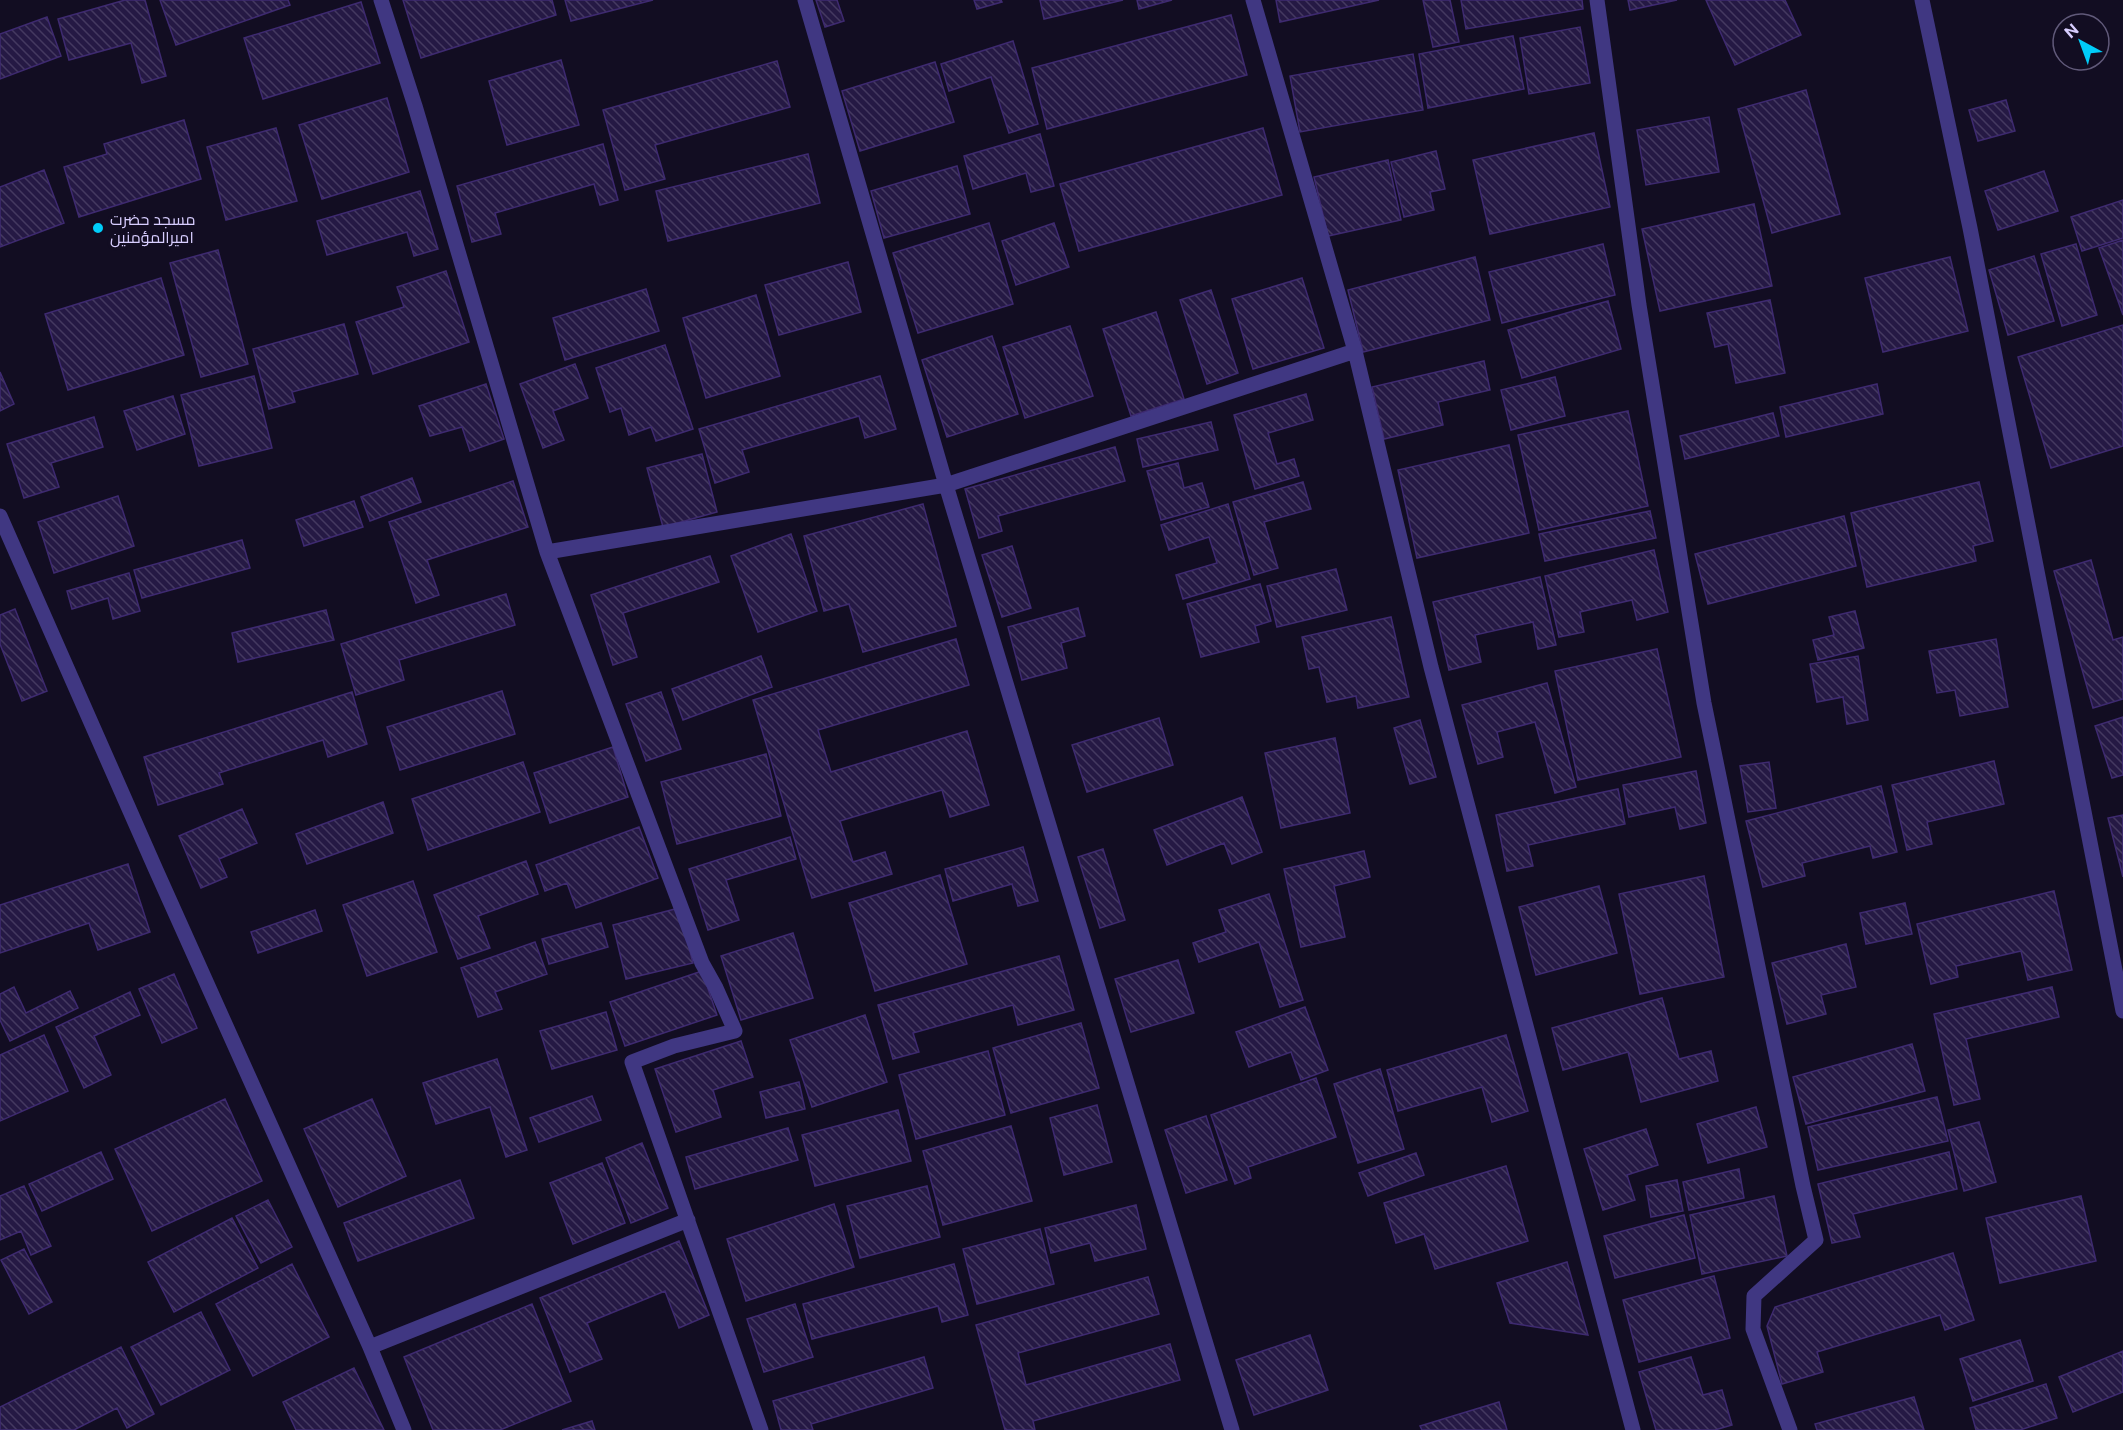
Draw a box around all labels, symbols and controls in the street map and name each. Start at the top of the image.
north arrow [2051,12,2111,72]
text: N [2061,20,2082,42]
place label: مسجد حضرت امیرالمؤمنین [110,210,196,248]
marker: مسجد حضرت امیرالمؤمنین [91,221,105,235]

